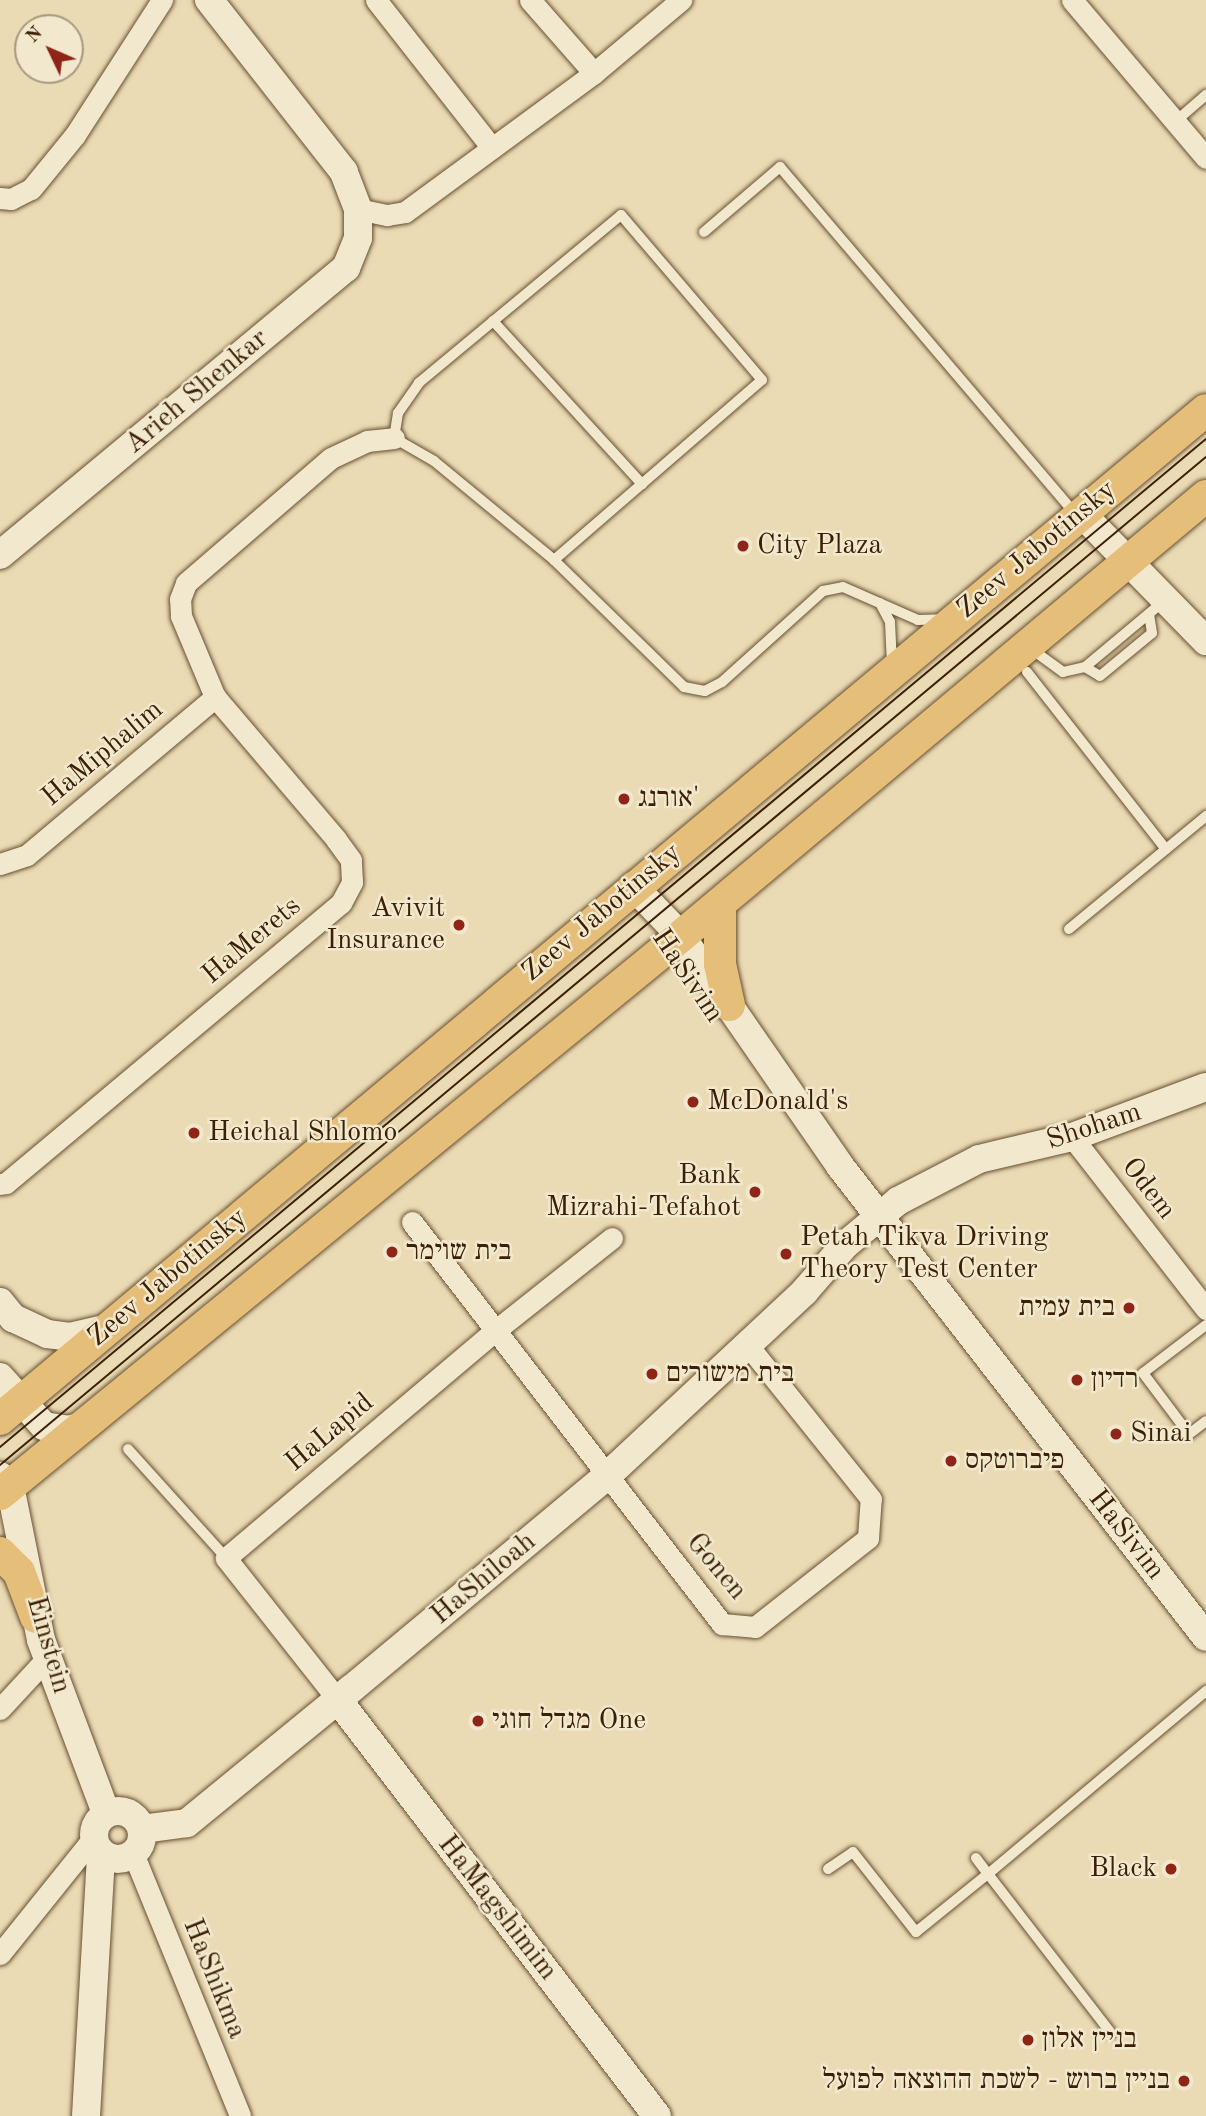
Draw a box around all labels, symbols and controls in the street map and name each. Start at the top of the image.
north arrow [14,14,84,84]
text: N [23,24,47,47]
street label: Arieh Shenkar [118,322,276,462]
street label: Zeev Jabotinsky [950,474,1124,626]
place label: City Plaza [757,529,882,563]
marker: City Plaza [735,538,751,554]
street label: HaMiphalim [36,694,170,814]
place label: אורנג' [638,782,699,816]
marker: אורנג' [616,791,632,807]
street label: Zeev Jabotinsky [515,837,689,989]
street label: HaMerets [196,890,308,992]
place label: Avivit Insurance [326,892,445,958]
marker: Avivit Insurance [451,917,467,933]
street label: HaSivim [644,923,730,1029]
place label: McDonald's [707,1085,848,1119]
marker: McDonald's [685,1094,701,1110]
street label: Shoham [1042,1096,1146,1158]
place label: Heichal Shlomo [208,1116,397,1150]
marker: Heichal Shlomo [186,1125,202,1141]
street label: Odem [1113,1151,1183,1227]
place label: Bank Mizrahi-Tefahot [546,1159,741,1225]
marker: Bank Mizrahi-Tefahot [747,1184,763,1200]
street label: Zeev Jabotinsky [81,1202,255,1354]
place label: Petah Tikva Driving Theory Test Center [800,1221,1048,1287]
place label: בית שוימר [406,1235,512,1269]
marker: בית שוימר [384,1244,400,1260]
marker: Petah Tikva Driving Theory Test Center [778,1246,794,1262]
place label: בית עמית [1019,1291,1115,1325]
marker: בית עמית [1121,1300,1137,1316]
place label: בית מישורים [666,1357,794,1391]
place label: רדיון [1091,1363,1139,1397]
marker: בית מישורים [644,1366,660,1382]
marker: רדיון [1069,1372,1085,1388]
street label: HaLapid [279,1386,381,1480]
place label: Sinai [1130,1417,1191,1451]
marker: Sinai [1108,1426,1124,1442]
place label: פיברוטקס [965,1444,1064,1478]
marker: פיברוטקס [943,1453,959,1469]
street label: HaSivim [1080,1483,1172,1587]
street label: HaShiloah [425,1525,543,1633]
street label: Gonen [678,1527,754,1607]
street label: Einstein [18,1593,78,1697]
place label: מגדל חוגי One [492,1704,646,1738]
marker: מגדל חוגי One [470,1713,486,1729]
street label: HaMagshimim [430,1829,564,1987]
place label: Black [1090,1852,1157,1886]
marker: Black [1163,1861,1179,1877]
street label: HaShikma [175,1914,253,2044]
place label: בניין אלון [1042,2023,1137,2057]
marker: בניין אלון [1020,2032,1036,2048]
place label: בניין ברוש - לשכת ההוצאה לפועל [822,2064,1170,2098]
marker: בניין ברוש - לשכת ההוצאה לפועל [1176,2073,1192,2089]

